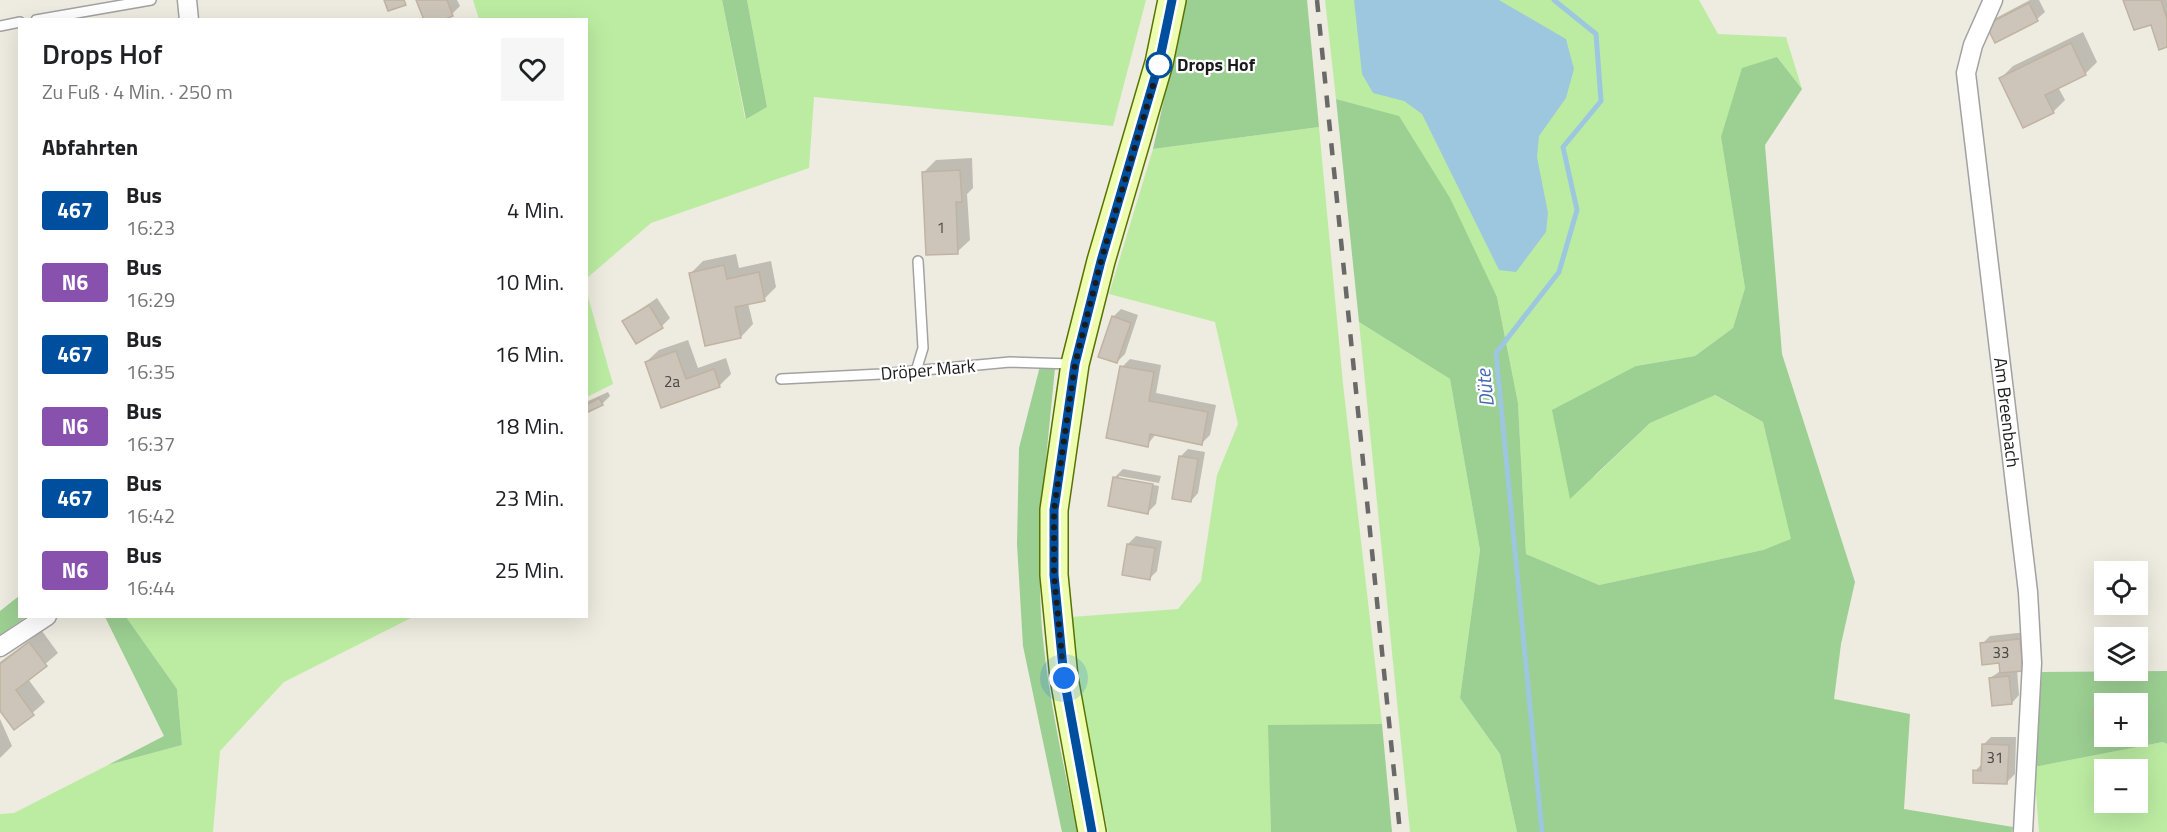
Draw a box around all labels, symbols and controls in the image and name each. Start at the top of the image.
text: Drops Hof [42,32,162,75]
button: heart [501,38,564,101]
place label: Drops Hof [1177,51,1256,78]
marker: Drops Hof [1146,52,1172,78]
text: Zu Fuß · 4 Min. · 250 m [42,76,233,107]
text: Abfahrten [42,130,138,164]
text: Bus [126,178,162,212]
text: 4 Min. [507,193,564,227]
text: 467 [57,194,93,226]
text: 16:23 [126,212,175,243]
house number: 1 [937,216,945,239]
text: Bus [126,250,162,284]
text: 10 Min. [495,265,564,299]
text: N6 [62,266,88,298]
text: 16:29 [126,284,175,315]
text: Bus [126,322,162,356]
text: 16 Min. [495,337,564,371]
text: 467 [57,338,93,370]
street label: Dröper Mark [879,352,977,387]
text: 16:35 [126,356,175,387]
street label: Am Breenbach [1987,356,2027,469]
water label: Düte [1467,366,1502,408]
house number: 2a [664,370,680,393]
text: Bus [126,394,162,428]
text: 18 Min. [495,409,564,443]
text: N6 [62,410,88,442]
text: 16:37 [126,428,175,459]
text: Bus [126,466,162,500]
text: 23 Min. [495,481,564,515]
text: 467 [57,482,93,514]
text: 16:42 [126,500,175,531]
text: Bus [126,538,162,572]
text: 25 Min. [495,553,564,587]
text: N6 [62,554,88,586]
map controls [2094,561,2148,813]
button: locate [2094,561,2148,615]
text: 16:44 [126,572,175,603]
button: layers [2094,627,2148,681]
house number: 33 [1993,641,2009,664]
your location [1049,663,1079,693]
button: + [2094,693,2148,747]
house number: 31 [1987,746,2003,769]
button: − [2094,759,2148,813]

